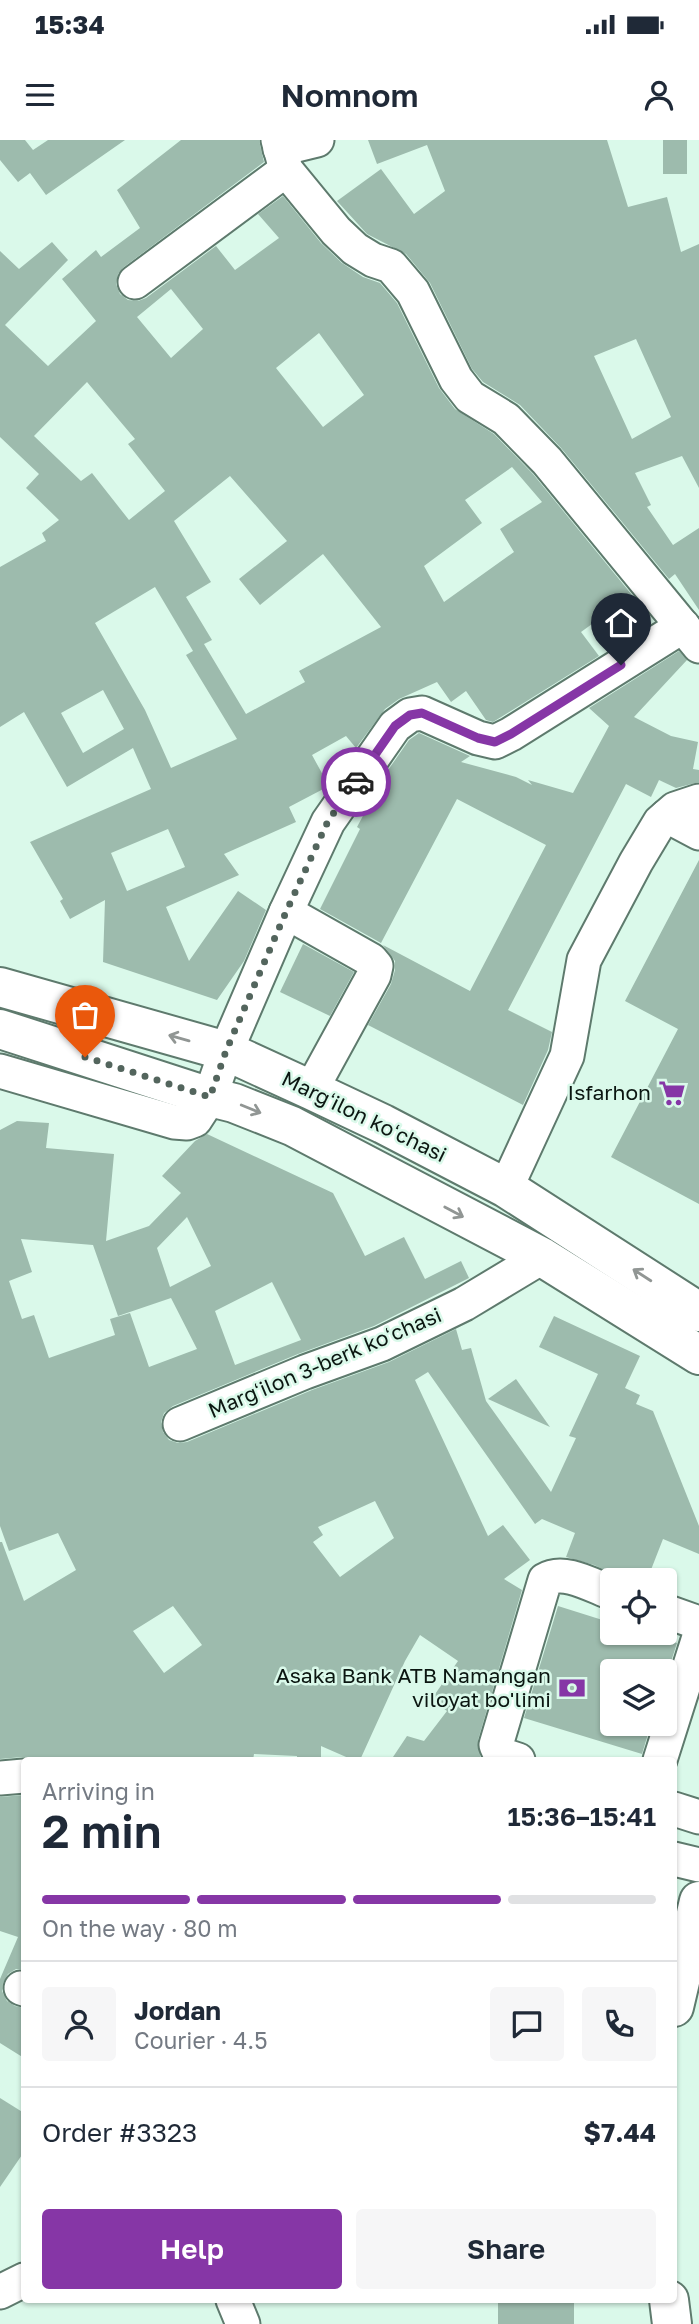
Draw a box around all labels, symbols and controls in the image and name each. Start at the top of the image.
text: 15:34 [35,9,105,40]
icon: menu [21,76,59,114]
text: Nomnom [280,76,419,114]
icon: person [640,76,678,114]
pin [591,593,651,665]
icon: home [602,604,640,642]
courier [321,747,391,817]
icon: car [337,763,375,801]
pin [55,985,115,1057]
icon: bag [66,996,104,1034]
one-way arrow [168,1031,191,1044]
street label: Margʻilon koʻchasi [278,1065,451,1167]
supermarket icon: Isfarhon [657,1078,687,1108]
place label: Isfarhon [568,1079,651,1105]
one-way arrow [240,1104,262,1117]
one-way arrow [444,1205,464,1219]
one-way arrow [632,1268,652,1282]
street label: Margʻilon 3-berk koʻchasi [204,1301,445,1423]
map controls [600,1568,677,1736]
button: locate [600,1568,677,1645]
button: layers [600,1659,677,1736]
place label: Asaka Bank ATB Namangan viloyat bo'limi [276,1662,551,1712]
bank icon: Asaka Bank ATB Namangan viloyat bo'limi [557,1673,587,1703]
text: Arriving in [42,1777,155,1805]
text: 15:36–15:41 [507,1801,656,1832]
text: 2 min [42,1803,162,1858]
text: On the way · 80 m [42,1914,238,1942]
button: person [42,1987,116,2061]
button: chat [490,1987,564,2061]
button: phone [582,1987,656,2061]
text: Jordan [134,1995,221,2026]
text: Courier · 4.5 [134,2026,267,2054]
text: Order #3323 [42,2117,197,2148]
text: $7.44 [584,2117,656,2148]
button: Help [42,2209,342,2289]
button: Share [356,2209,656,2289]

